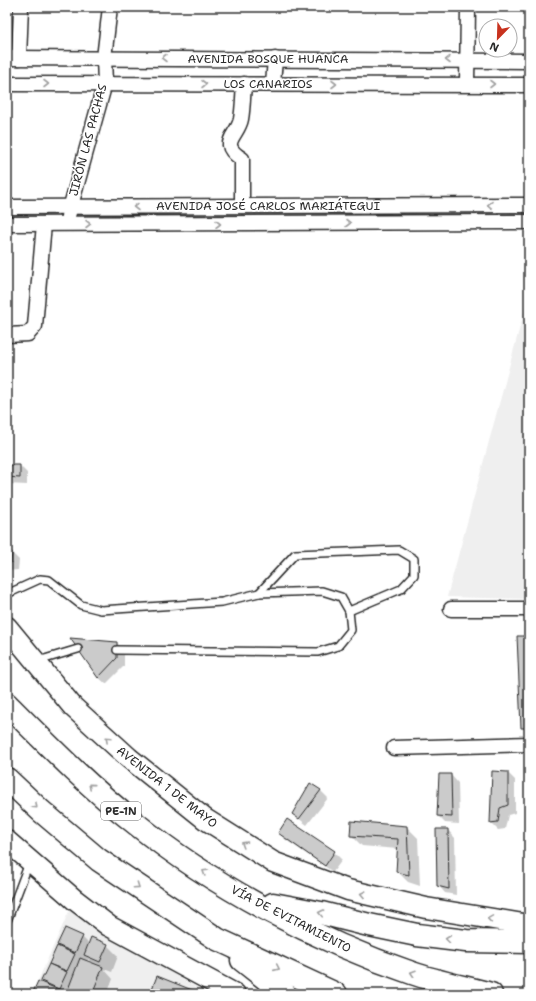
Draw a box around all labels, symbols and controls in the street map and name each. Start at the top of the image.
north arrow [478,18,518,58]
text: N [487,38,501,55]
street label: AVENIDA BOSQUE HUANCA [188,51,349,67]
one-way arrow [161,54,167,62]
one-way arrow [445,56,451,64]
street label: LOS CANARIOS [224,76,313,92]
one-way arrow [43,80,49,88]
one-way arrow [201,80,207,88]
one-way arrow [331,80,337,88]
one-way arrow [489,80,495,88]
street label: JIRÓN LAS PACHAS [65,82,111,198]
street label: AVENIDA JOSÉ CARLOS MARIÁTEGUI [156,198,380,214]
one-way arrow [487,200,493,209]
one-way arrow [133,203,139,211]
one-way arrow [345,219,351,227]
one-way arrow [85,220,91,228]
one-way arrow [215,220,221,228]
one-way arrow [105,736,113,744]
street label: AVENIDA 1 DE MAYO [113,743,221,831]
one-way arrow [88,783,96,790]
one-way arrow [30,801,38,809]
road number: PE-1N [101,802,141,820]
one-way arrow [241,841,248,849]
one-way arrow [202,870,209,877]
one-way arrow [133,882,140,889]
street label: VÍA DE EVITAMIENTO [228,882,354,956]
one-way arrow [360,890,366,898]
one-way arrow [318,909,325,918]
one-way arrow [487,915,494,924]
one-way arrow [445,934,451,943]
one-way arrow [273,963,280,971]
one-way arrow [410,969,417,978]

